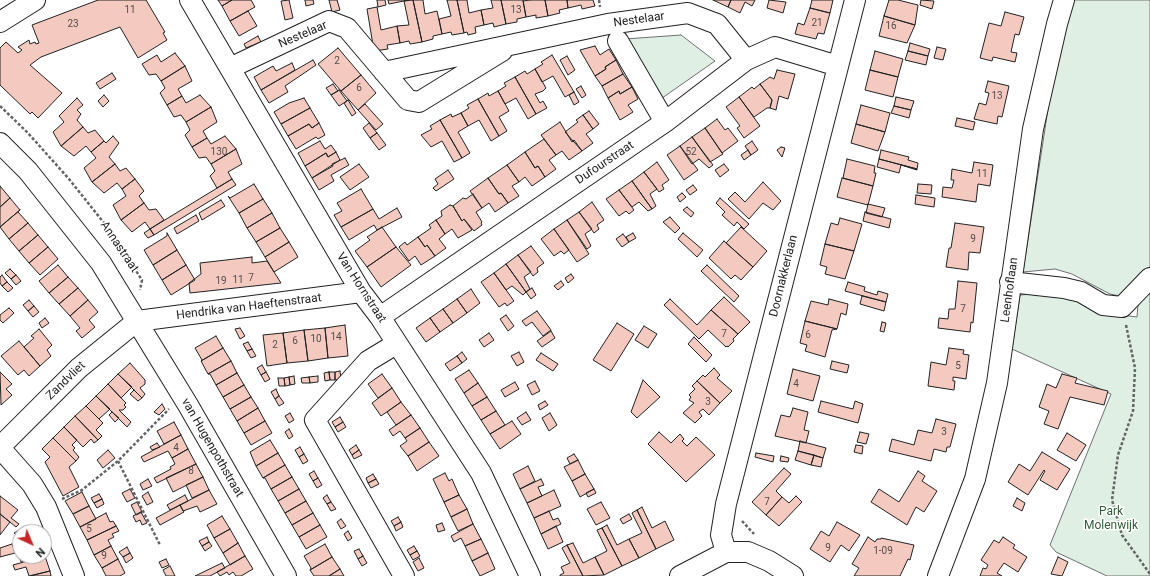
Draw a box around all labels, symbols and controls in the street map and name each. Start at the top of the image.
house number: 11 [124,4,136,16]
house number: 13 [510,4,522,16]
street label: Nestelaar [613,9,665,31]
house number: 21 [811,17,823,29]
house number: 23 [67,18,79,30]
street label: Nestelaar [277,18,329,52]
house number: 16 [885,20,897,32]
house number: 2 [334,55,340,67]
house number: 6 [356,82,362,94]
house number: 13 [991,90,1003,102]
street label: Dufourstraat [573,138,637,188]
house number: 130 [211,146,227,158]
house number: 52 [685,146,697,158]
house number: 11 [976,168,988,180]
street label: Annastraat [97,219,141,275]
house number: 9 [970,233,976,245]
street label: Doornakkerlaan [767,234,801,318]
street label: Van Hornstraat [333,250,389,326]
street label: Leenhoflaan [998,256,1022,324]
house number: 7 [248,272,254,284]
house number: 11 [232,274,244,286]
house number: 19 [215,275,227,287]
street label: Hendrika van Haeftenstraat [176,291,322,323]
house number: 7 [960,303,966,315]
house number: 7 [721,328,727,340]
house number: 6 [805,329,811,341]
house number: 14 [330,331,342,343]
house number: 10 [310,333,322,345]
house number: 6 [292,335,298,347]
house number: 2 [272,339,278,351]
street label: Zandvliet [43,359,89,403]
house number: 5 [955,360,961,372]
house number: 4 [793,378,799,390]
street label: van Hugenpothstraat [178,396,246,500]
house number: 3 [705,396,711,408]
house number: 3 [941,426,947,438]
house number: 4 [173,442,179,454]
house number: 8 [188,465,194,477]
house number: 7 [764,496,770,508]
park label: Park Molenwijk [1084,505,1138,533]
house number: 5 [86,523,92,535]
north arrow [12,524,52,564]
house number: 9 [825,542,831,554]
text: N [33,545,47,560]
house number: 1-09 [873,545,893,557]
house number: 9 [101,550,107,562]

